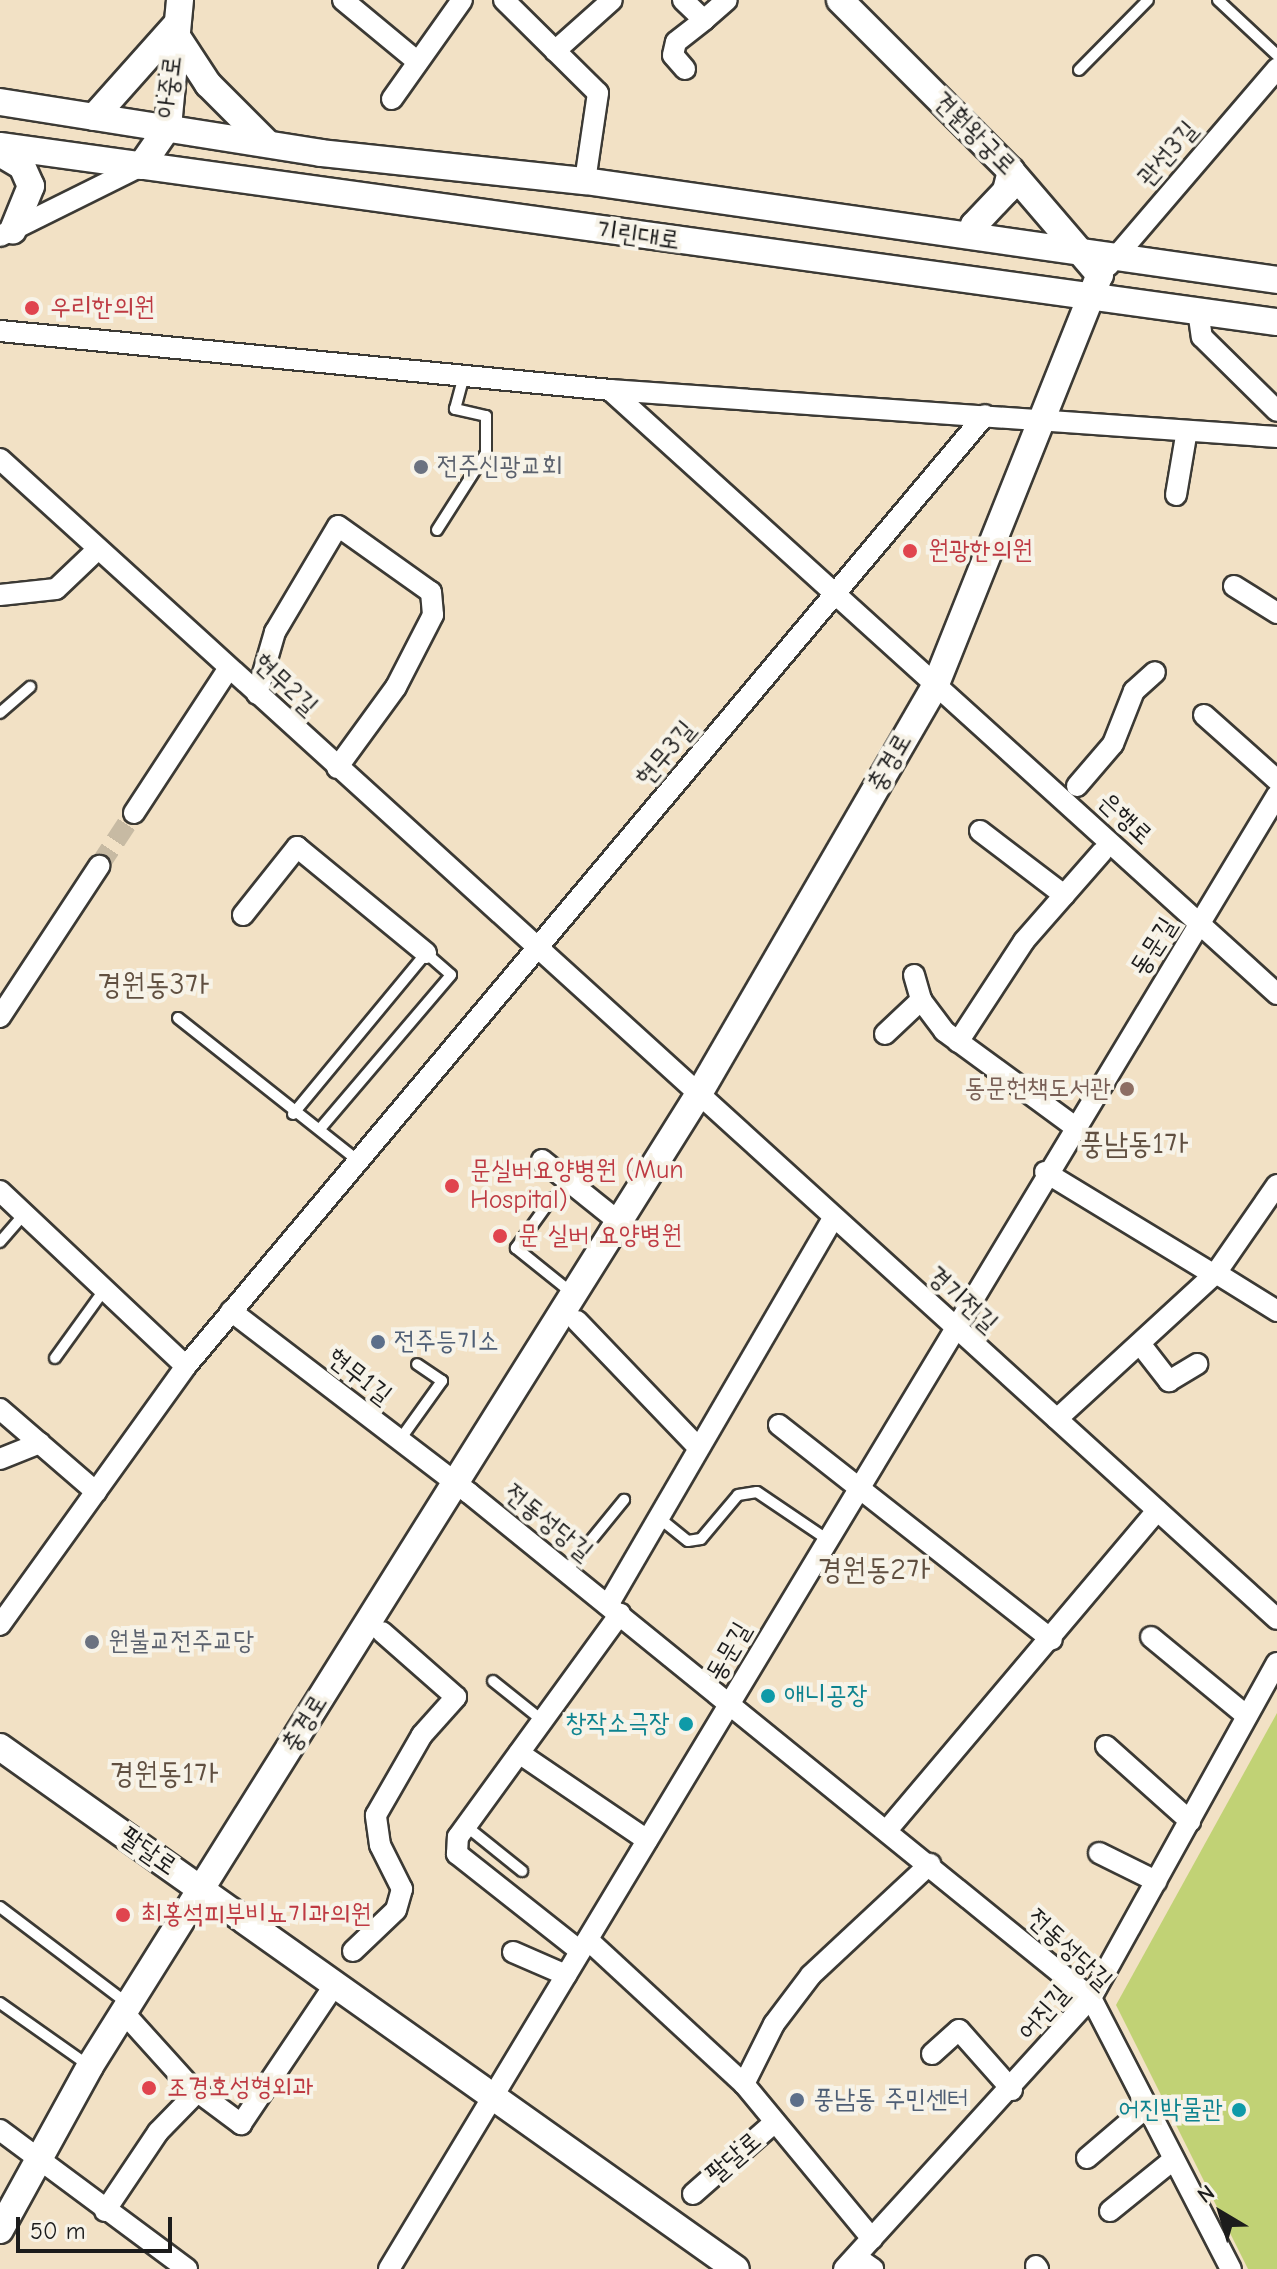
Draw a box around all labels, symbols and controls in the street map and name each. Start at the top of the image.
street label: 아중로 [151,54,189,120]
street label: 견훤왕궁로 [926,86,1022,182]
street label: 관선3길 [1131,115,1205,193]
street label: 기린대로 [594,215,682,257]
place label: 우리한의원 [50,292,155,324]
marker: 우리한의원 [21,297,43,319]
place label: 전주신광교회 [437,451,563,483]
marker: 전주신광교회 [412,458,430,476]
place label: 원광한의원 [928,535,1033,567]
marker: 원광한의원 [899,540,921,562]
street label: 현무2길 [246,648,324,722]
street label: 현무3길 [630,715,702,793]
street label: 충경로 [861,728,919,798]
street label: 은행로 [1091,786,1159,852]
street label: 동문길 [1124,912,1184,982]
district label: 경원동3가 [97,967,209,1003]
place label: 동문헌책도서관 [965,1073,1111,1105]
marker: 동문헌책도서관 [1118,1080,1136,1098]
district label: 풍남동1가 [1080,1126,1188,1162]
place label: 문실버요양병원 (Mun Hospital) [470,1155,684,1216]
marker: 문실버요양병원 (Mun Hospital) [441,1175,463,1197]
place label: 문 실버 요양병원 [518,1220,682,1252]
marker: 문 실버 요양병원 [489,1225,511,1247]
street label: 경기전길 [920,1260,1004,1340]
place label: 전주등기소 [394,1326,499,1358]
marker: 전주등기소 [369,1333,387,1351]
street label: 현무1길 [321,1342,397,1412]
street label: 전동성당길 [498,1478,598,1568]
district label: 경원동2가 [818,1552,930,1588]
street label: 동문길 [700,1617,758,1687]
place label: 원불교전주교당 [108,1626,254,1658]
marker: 원불교전주교당 [83,1633,101,1651]
place label: 애니공장 [784,1680,868,1712]
marker: 애니공장 [759,1687,777,1705]
street label: 충경로 [275,1689,335,1759]
place label: 창작소극장 [565,1708,670,1740]
marker: 창작소극장 [677,1715,695,1733]
district label: 경원동1가 [110,1756,218,1792]
street label: 팔달로 [113,1821,183,1883]
place label: 최홍석피부비뇨기과의원 [141,1899,371,1931]
street label: 전동성당길 [1020,1903,1118,1997]
marker: 최홍석피부비뇨기과의원 [112,1904,134,1926]
street label: 어진길 [1012,1979,1076,2047]
place label: 조경호성형외과 [167,2072,313,2104]
marker: 조경호성형외과 [138,2077,160,2099]
place label: 풍남동 주민센터 [813,2084,968,2116]
marker: 풍남동 주민센터 [788,2091,806,2109]
place label: 어진박물관 [1118,2094,1223,2126]
marker: 어진박물관 [1230,2101,1248,2119]
street label: 팔달로 [700,2126,768,2190]
north arrow [1181,2173,1261,2253]
text: N [1193,2179,1220,2209]
scale bar [20,2201,176,2251]
text: 50 m [30,2217,86,2245]

